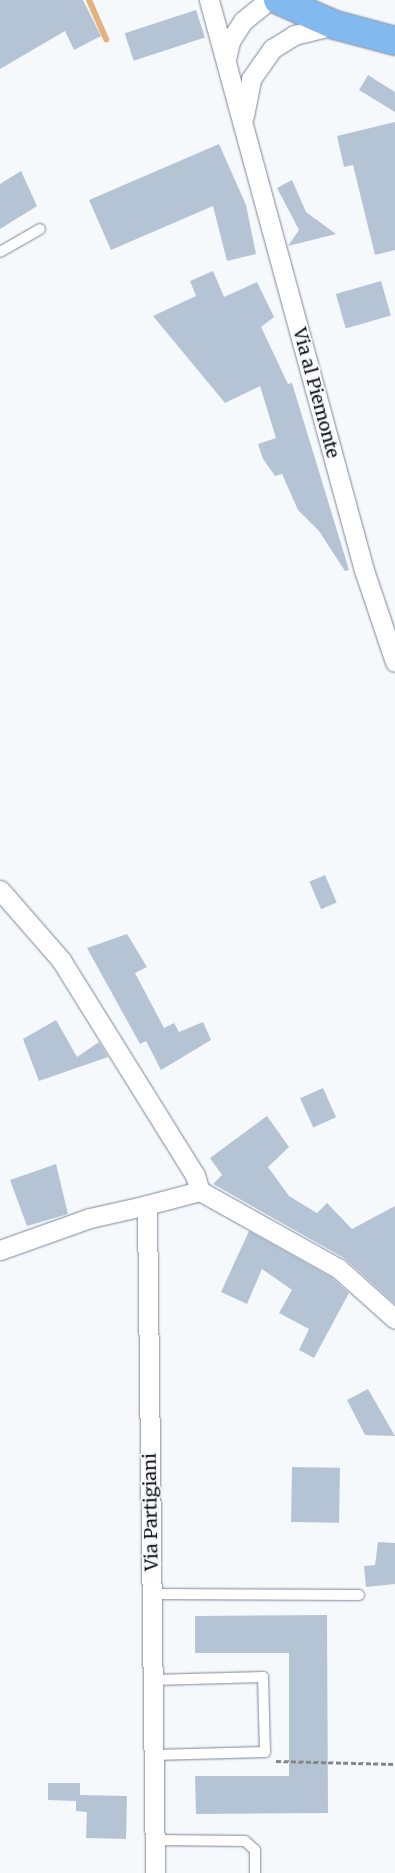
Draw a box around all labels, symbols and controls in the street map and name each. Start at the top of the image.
street label: Via al Piemonte [288,326,344,460]
street label: Via Partigiani [139,1453,163,1571]

